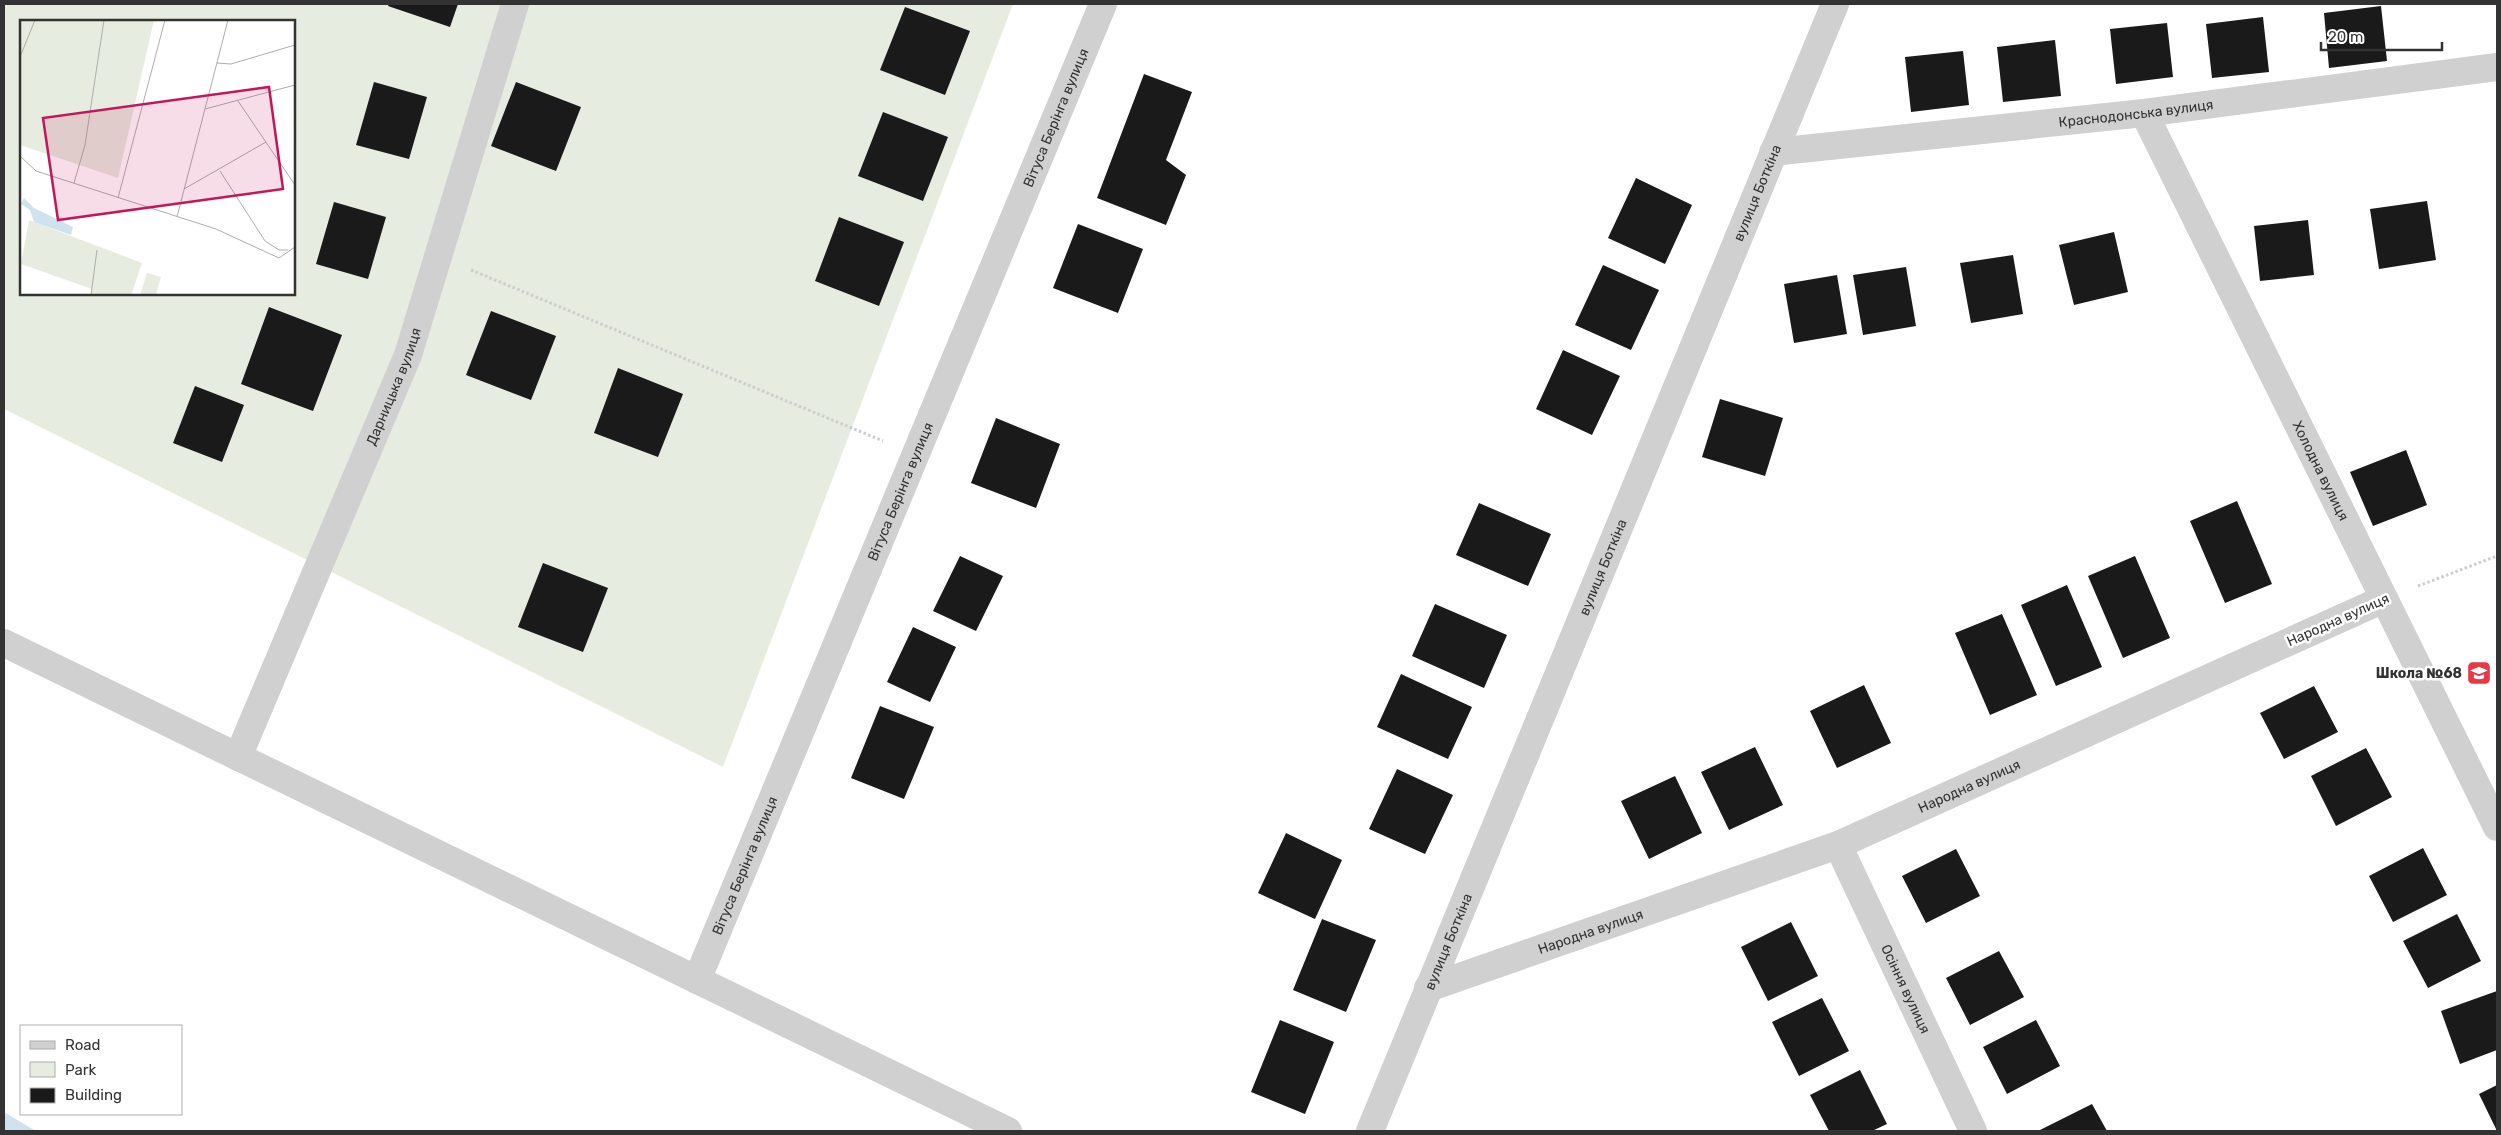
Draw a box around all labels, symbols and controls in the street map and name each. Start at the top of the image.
inset map [20,20,295,295]
scale bar [2321,20,2442,52]
text: 20 m [2328,28,2363,46]
street label: Вітуса Берінга вулиця [1019,46,1092,190]
street label: Краснодонська вулиця [2058,96,2214,130]
street label: вулиця Боткіна [1730,142,1785,244]
street label: Дарницька вулиця [362,325,424,448]
street label: Холодна вулиця [2289,418,2353,523]
street label: Вітуса Берінга вулиця [864,420,937,563]
street label: вулиця Боткіна [1575,516,1630,618]
street label: Народна вулиця [2284,590,2392,650]
school or university icon: Школа №68 [2466,660,2492,686]
place label: Школа №68 [2376,665,2462,682]
street label: Народна вулиця [1915,756,2023,816]
street label: Вітуса Берінга вулиця [708,794,781,937]
street label: вулиця Боткіна [1421,891,1476,992]
street label: Народна вулиця [1536,905,1645,958]
street label: Осіння вулиця [1878,941,1934,1036]
legend [20,1025,182,1115]
text: Road [65,1036,101,1054]
text: Park [65,1061,96,1079]
text: Building [65,1086,122,1104]

